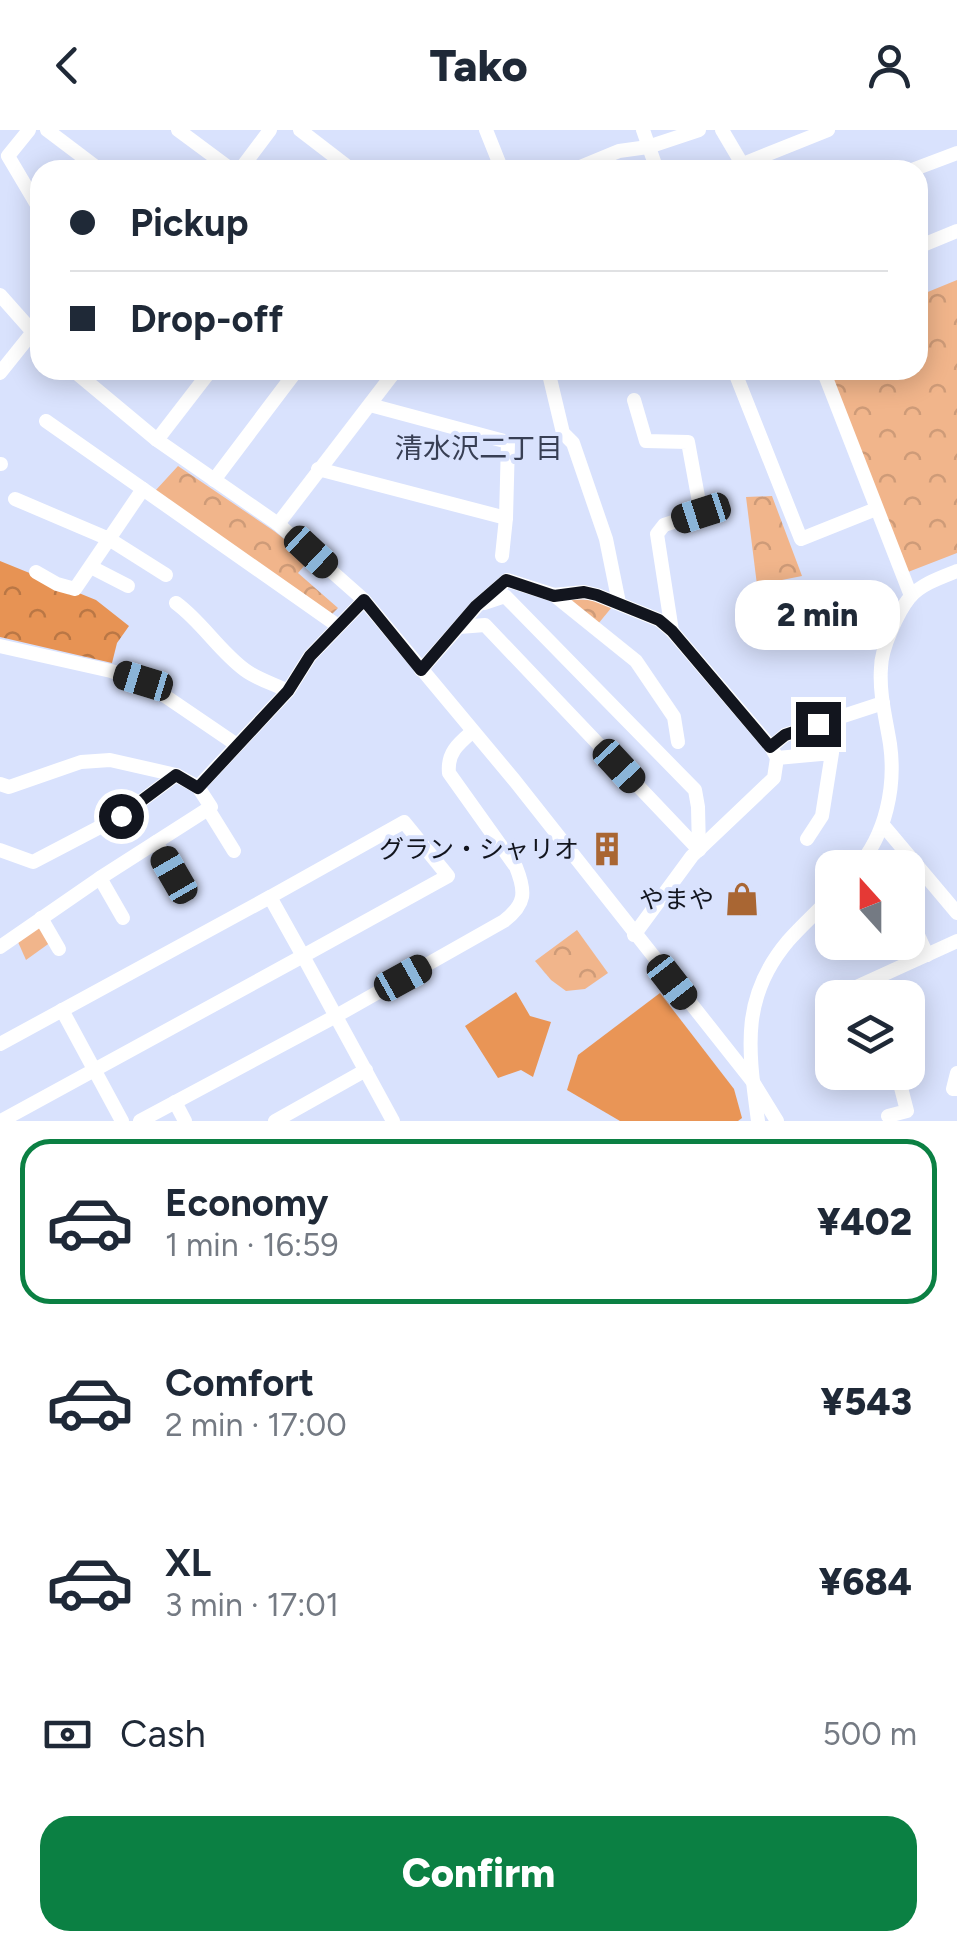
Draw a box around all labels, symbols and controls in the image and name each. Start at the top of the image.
icon: back [40,38,95,93]
text: Tako [429,38,528,92]
icon: person [862,38,917,93]
text: Pickup [130,200,248,246]
text: Drop-off [130,296,283,342]
district label: 清水沢二丁目 [395,431,563,465]
car [668,489,734,537]
car [279,521,343,583]
callout: 2 min [736,579,900,649]
text: 2 min [777,596,858,634]
car [110,658,176,704]
route end [796,702,841,747]
car [588,734,650,798]
route start [99,794,144,839]
building icon: グラン・シャリオ [588,830,626,868]
place label: グラン・シャリオ [379,834,579,864]
car [146,842,202,908]
north arrow [815,850,925,960]
map controls [815,850,925,1090]
shop icon: やまや [723,880,761,918]
place label: やまや [639,884,714,914]
car [642,949,702,1015]
car [369,950,437,1006]
button: layers [815,980,925,1090]
icon: car [45,1177,135,1267]
text: Economy [165,1180,328,1226]
text: ¥402 [817,1199,912,1245]
text: 1 min · 16:59 [165,1226,339,1264]
icon: car [45,1357,135,1447]
text: Comfort [165,1360,314,1406]
text: ¥543 [821,1379,912,1425]
text: 2 min · 17:00 [165,1406,347,1444]
icon: car [45,1537,135,1627]
text: XL [165,1540,211,1586]
text: ¥684 [819,1559,912,1605]
text: 3 min · 17:01 [165,1586,339,1624]
icon: cash [40,1707,95,1762]
text: Cash [120,1711,206,1757]
text: 500 m [822,1715,917,1753]
button: Confirm [40,1816,917,1931]

